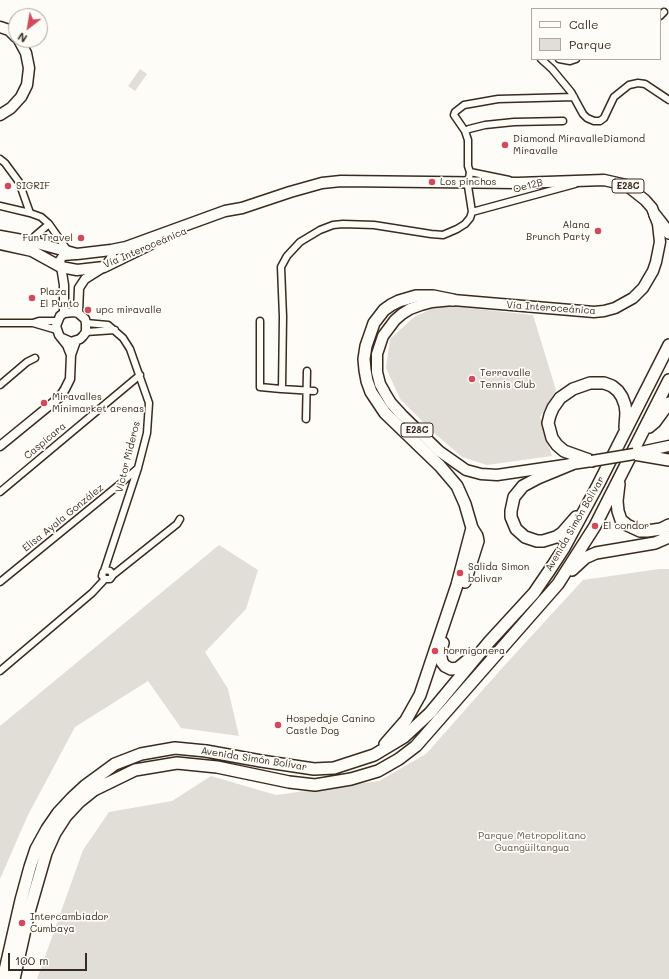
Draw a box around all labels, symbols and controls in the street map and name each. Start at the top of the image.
north arrow [8,8,48,48]
legend [531,8,661,60]
text: Calle [569,16,599,32]
text: N [15,29,30,46]
text: Parque [569,36,612,52]
place label: Diamond MiravalleDiamond Miravalle [513,133,645,156]
marker: Diamond MiravalleDiamond Miravalle [500,140,510,150]
place label: Los pinchos [440,176,496,188]
street label: Oe12B [512,176,544,196]
marker: Los pinchos [427,177,437,187]
road number: E28C [612,179,644,193]
place label: SIGRIF [16,180,50,192]
marker: SIGRIF [3,181,13,191]
place label: Alana Brunch Party [526,219,590,242]
street label: Vía Interoceánica [101,225,189,271]
marker: Alana Brunch Party [593,226,603,236]
place label: Fun Travel [22,232,73,244]
marker: Fun Travel [76,233,86,243]
place label: Plaza El Punto [40,286,79,310]
marker: Plaza El Punto [27,293,37,303]
street label: Vía Interoceánica [506,299,596,317]
place label: upc miravalle [96,304,162,316]
marker: upc miravalle [83,305,93,315]
place label: Terravalle Tennis Club [480,367,535,390]
marker: Terravalle Tennis Club [467,374,477,384]
place label: Miravalles Minimarket arenas [52,391,144,414]
marker: Miravalles Minimarket arenas [39,398,49,408]
street label: Caspicara [22,420,68,462]
street label: Victor Mideros [113,420,143,494]
road number: E28C [401,423,433,437]
street label: Avenida Simón Bolívar [543,474,607,574]
street label: Elisa Ayala González [20,482,106,554]
place label: El condor [603,520,649,532]
marker: El condor [590,521,600,531]
place label: Salida Simon bolivar [468,561,529,584]
marker: Salida Simon bolivar [455,568,465,578]
place label: hormigonera [443,645,505,657]
marker: hormigonera [430,646,440,656]
place label: Hospedaje Canino Castle Dog [286,713,375,736]
marker: Hospedaje Canino Castle Dog [273,720,283,730]
street label: Avenida Simón Bolívar [200,745,308,773]
park label: Parque Metropolitano Guangüiltangua [478,830,586,854]
place label: Intercambiador Cumbaya [30,911,109,934]
marker: Intercambiador Cumbaya [17,918,27,928]
scale bar [10,945,89,971]
text: 100 m [15,952,49,968]

